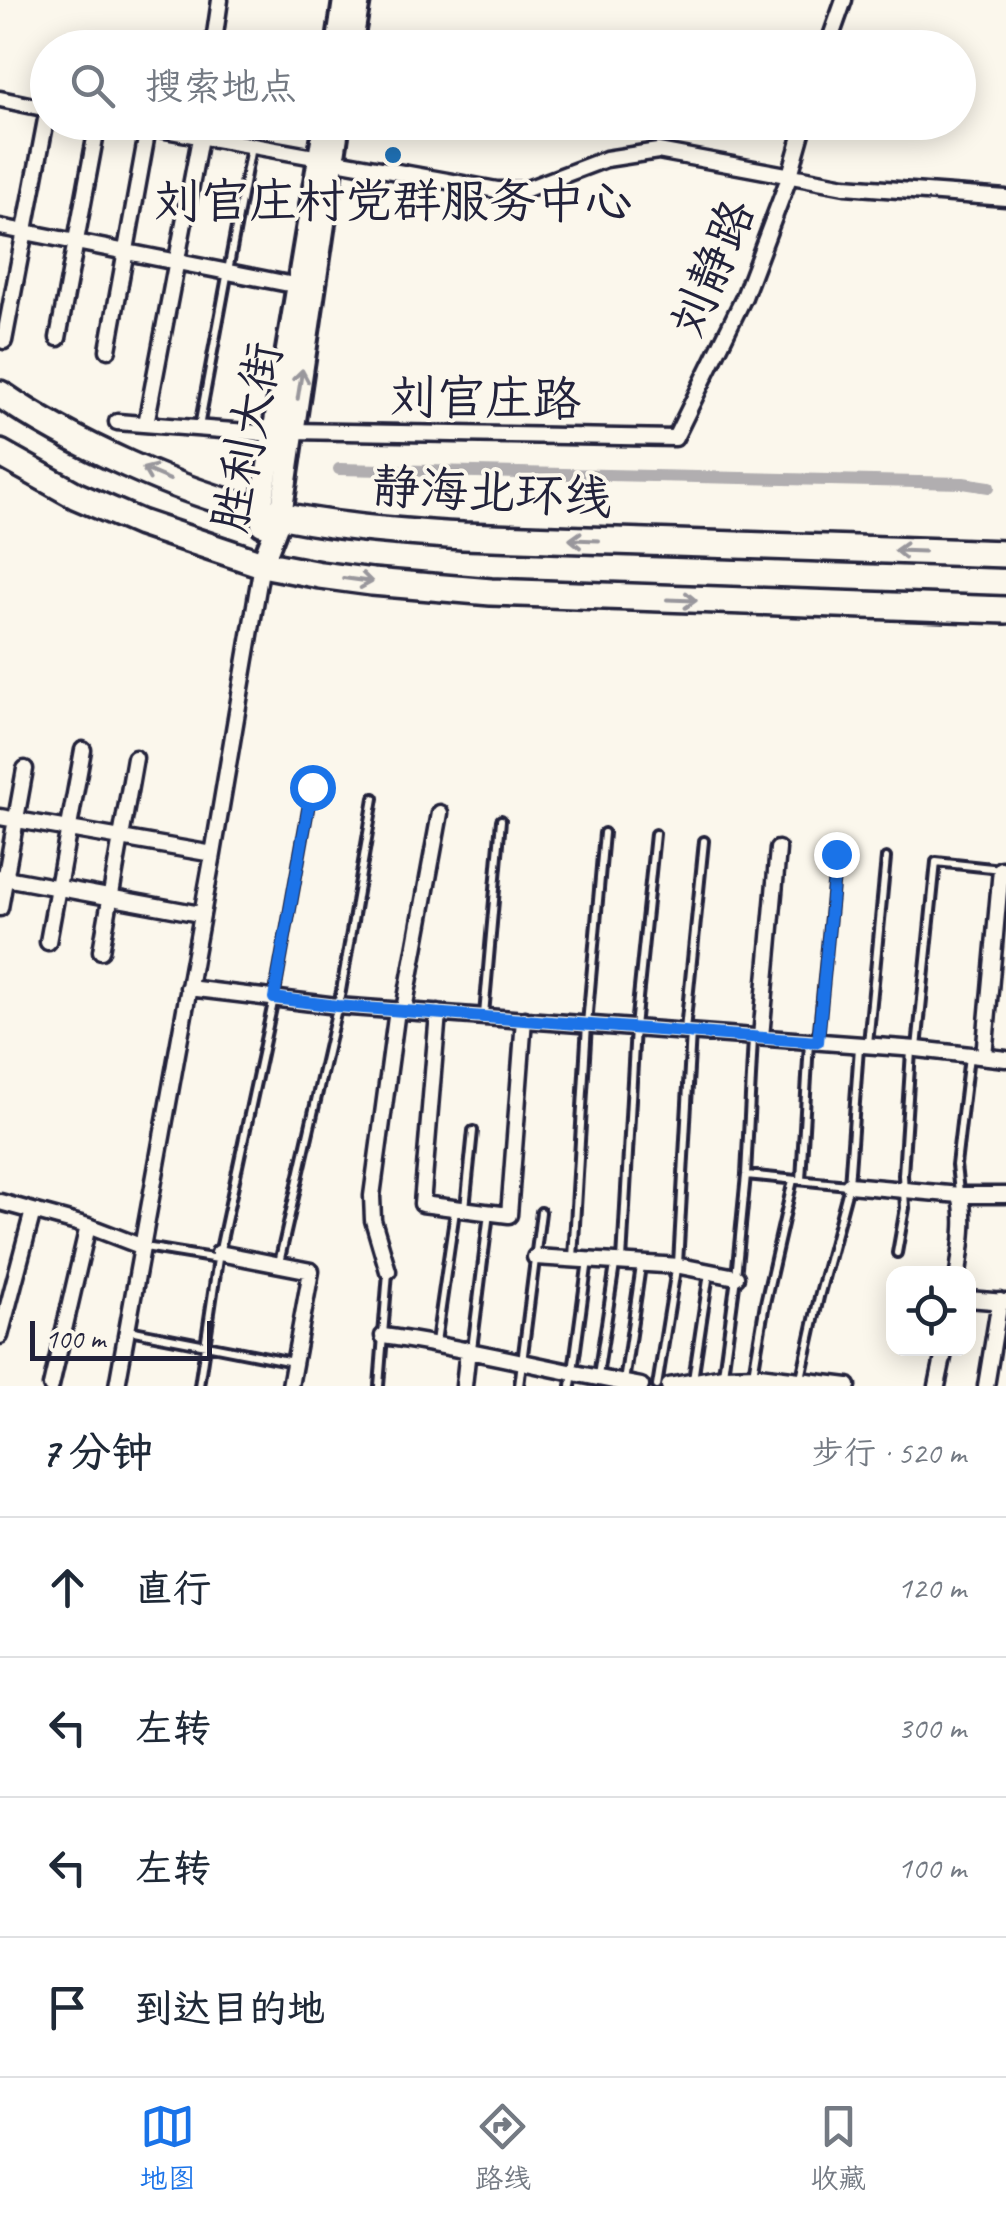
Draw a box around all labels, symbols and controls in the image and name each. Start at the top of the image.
search box [30,30,976,140]
icon: search [65,58,120,113]
text: 搜索地点 [145,63,297,110]
marker: 刘官庄村党群服务中心 [382,144,404,166]
place label: 刘官庄村党群服务中心 [153,171,633,231]
street label: 刘静路 [656,190,768,346]
street label: 胜利大街 [199,337,295,537]
street label: 刘官庄路 [388,366,581,430]
one-way arrow [291,368,310,401]
street label: 静海北环线 [371,456,613,528]
one-way arrow [141,464,171,482]
one-way arrow [568,531,600,550]
one-way arrow [893,541,925,560]
one-way arrow [341,572,373,590]
one-way arrow [666,590,698,609]
route start [290,765,336,811]
route end [814,832,860,878]
map controls [886,1266,976,1356]
button: locate [886,1266,976,1356]
scale bar [30,1316,212,1360]
text: 100 m [45,1321,105,1356]
text: 7 分钟 [40,1426,153,1479]
text: 步行 · 520 m [812,1432,966,1473]
icon: ahead [40,1560,95,1615]
text: 直行 [135,1565,211,1612]
text: 120 m [897,1567,966,1608]
icon: left [40,1700,95,1755]
text: 左转 [135,1705,211,1752]
text: 300 m [897,1707,966,1748]
icon: left [40,1840,95,1895]
text: 左转 [135,1845,211,1892]
text: 100 m [897,1847,966,1888]
icon: arrive [40,1980,95,2035]
text: 到达目的地 [135,1985,325,2032]
tab: 地图 [140,2099,196,2196]
tab: 路线 [475,2099,531,2196]
tab: 收藏 [810,2099,866,2196]

